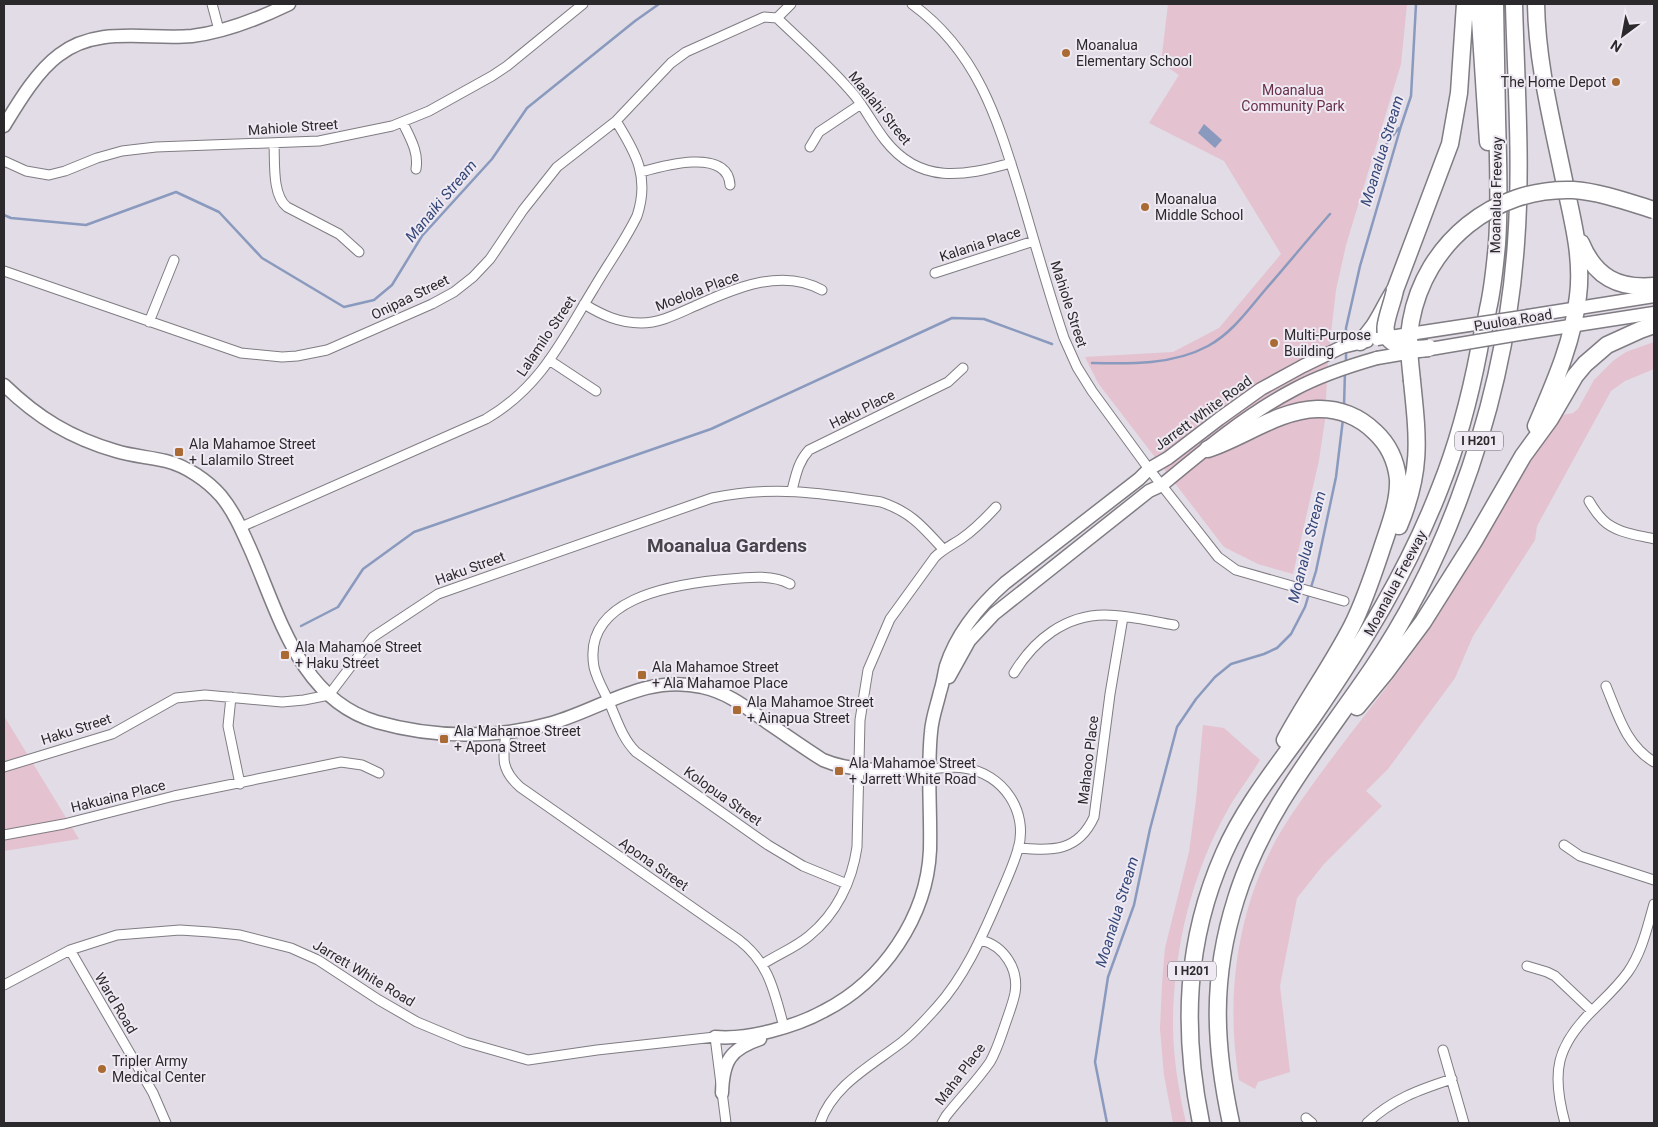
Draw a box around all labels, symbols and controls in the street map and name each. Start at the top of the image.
north arrow [1598,10,1648,60]
place label: Moanalua Elementary School [1076,37,1192,69]
text: N [1608,37,1625,55]
marker: Moanalua Elementary School [1060,47,1072,59]
street label: Maalahi Street [845,68,915,148]
place label: The Home Depot [1501,74,1606,90]
marker: The Home Depot [1610,76,1622,88]
park label: Moanalua Community Park [1241,82,1346,114]
water label: Moanalua Stream [1357,94,1407,208]
street label: Mahiole Street [247,116,339,138]
street label: Moanalua Freeway [1487,136,1505,254]
water label: Manaiki Stream [402,156,480,246]
place label: Moanalua Middle School [1155,191,1243,223]
marker: Moanalua Middle School [1139,201,1151,213]
street label: Kalania Place [937,223,1023,265]
street label: Mahiole Street [1047,259,1091,350]
street label: Moelola Place [653,268,741,314]
street label: Onipaa Street [369,271,452,323]
street label: Lalamilo Street [513,292,579,379]
street label: Puuloa Road [1473,306,1553,334]
place label: Multi-Purpose Building [1284,327,1371,359]
marker: Multi-Purpose Building [1268,337,1280,349]
street label: Jarrett White Road [1151,372,1255,454]
street label: Haku Place [827,386,897,432]
road number: I H201 [1455,432,1503,451]
place label: Ala Mahamoe Street + Lalamilo Street [189,436,316,468]
marker: Ala Mahamoe Street + Lalamilo Street [173,446,185,458]
water label: Moanalua Stream [1284,489,1330,605]
street label: Moanalua Freeway [1360,527,1430,638]
district label: Moanalua Gardens [647,534,807,557]
street label: Haku Street [433,548,507,588]
place label: Ala Mahamoe Street + Haku Street [295,639,422,671]
marker: Ala Mahamoe Street + Haku Street [279,649,291,661]
place label: Ala Mahamoe Street + Ala Mahamoe Place [652,659,788,691]
marker: Ala Mahamoe Street + Ala Mahamoe Place [636,669,648,681]
place label: Ala Mahamoe Street + Ainapua Street [747,694,874,726]
marker: Ala Mahamoe Street + Ainapua Street [731,704,743,716]
street label: Haku Street [39,710,113,748]
street label: Mahaoo Place [1075,715,1101,805]
place label: Ala Mahamoe Street + Apona Street [454,723,581,755]
marker: Ala Mahamoe Street + Apona Street [438,733,450,745]
place label: Ala Mahamoe Street + Jarrett White Road [849,755,976,787]
street label: Kolopua Street [681,763,765,829]
marker: Ala Mahamoe Street + Jarrett White Road [833,765,845,777]
street label: Hakuaina Place [69,777,167,815]
street label: Apona Street [616,834,692,894]
water label: Moanalua Stream [1092,855,1142,969]
street label: Jarrett White Road [310,936,418,1010]
road number: I H201 [1168,961,1216,980]
street label: Ward Road [92,970,140,1036]
street label: Maha Place [932,1040,988,1108]
place label: Tripler Army Medical Center [112,1053,206,1085]
marker: Tripler Army Medical Center [96,1063,108,1075]

